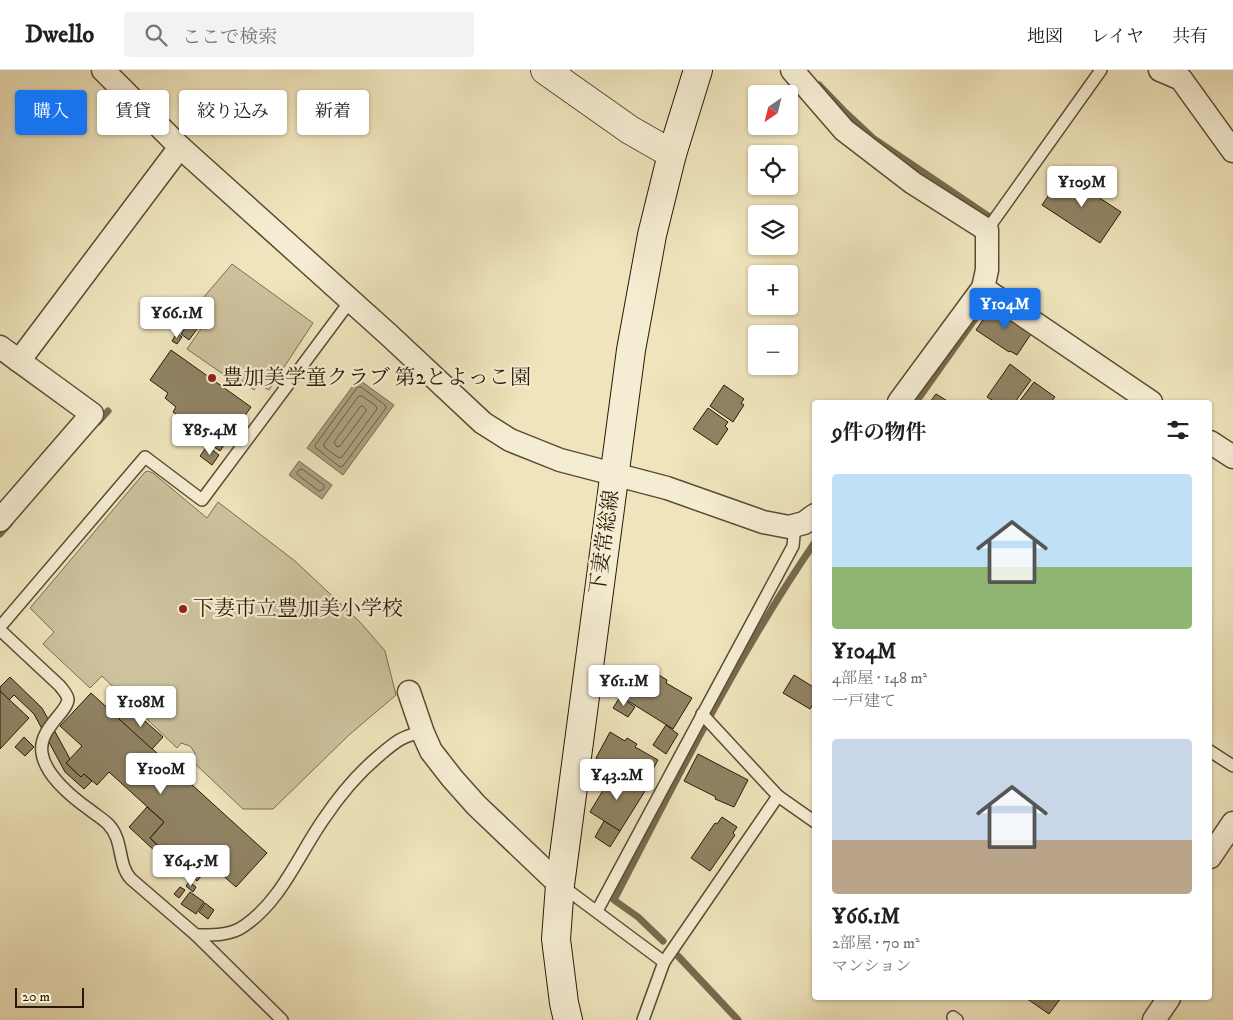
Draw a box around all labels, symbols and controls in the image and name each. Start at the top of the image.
search box [124,12,474,57]
text: Dwello [25,20,94,50]
icon: search [142,21,170,49]
text: ここで検索 [182,26,277,49]
text: 地図 [1027,26,1063,48]
text: レイヤ [1091,26,1144,48]
text: 共有 [1172,26,1208,48]
north arrow [748,85,798,135]
map controls [748,85,798,375]
chip: 購入 [15,90,87,135]
chip: 賃貸 [97,90,169,135]
chip: 絞り込み [179,90,287,135]
chip: 新着 [297,90,369,135]
button: locate [748,145,798,195]
pin: ¥109M [1047,166,1117,208]
text: ¥109M [1058,172,1106,192]
button: layers [748,205,798,255]
button: + [748,265,798,315]
pin: ¥104M [970,288,1040,330]
text: ¥104M [981,294,1029,314]
pin: ¥66.1M [136,296,218,339]
text: ¥66.1M [151,303,203,323]
button: − [748,325,798,375]
place label: 豊加美学童クラブ 第2とよっこ園 [222,365,531,391]
marker: 豊加美学童クラブ 第2とよっこ園 [206,372,218,384]
pin: ¥85.4M [169,414,251,456]
icon: filters [1164,416,1192,444]
text: ¥85.4M [183,420,237,440]
text: 9件の物件 [832,420,926,446]
street label: 下妻常総線 [585,488,625,596]
icon: home [967,507,1057,597]
place label: 下妻市立豊加美小学校 [193,596,403,622]
marker: 下妻市立豊加美小学校 [177,603,189,615]
text: ¥104M [832,639,896,665]
pin: ¥61.1M [583,664,665,707]
text: 4部屋 · 148 m² [832,668,927,688]
text: ¥61.1M [599,671,649,691]
pin: ¥108M [106,686,176,728]
text: 一戸建て [832,691,896,711]
text: ¥108M [117,692,165,712]
pin: ¥100M [126,752,196,795]
pin: ¥43.2M [576,758,658,801]
text: ¥100M [137,759,185,779]
text: ¥43.2M [591,765,643,785]
icon: home [967,772,1057,862]
pin: ¥64.5M [150,844,232,887]
text: ¥64.5M [164,851,218,871]
text: ¥66.1M [832,904,900,930]
text: 2部屋 · 70 m² [832,933,920,953]
text: マンション [832,956,911,976]
scale bar [15,985,84,1008]
text: 20 m [22,988,50,1006]

